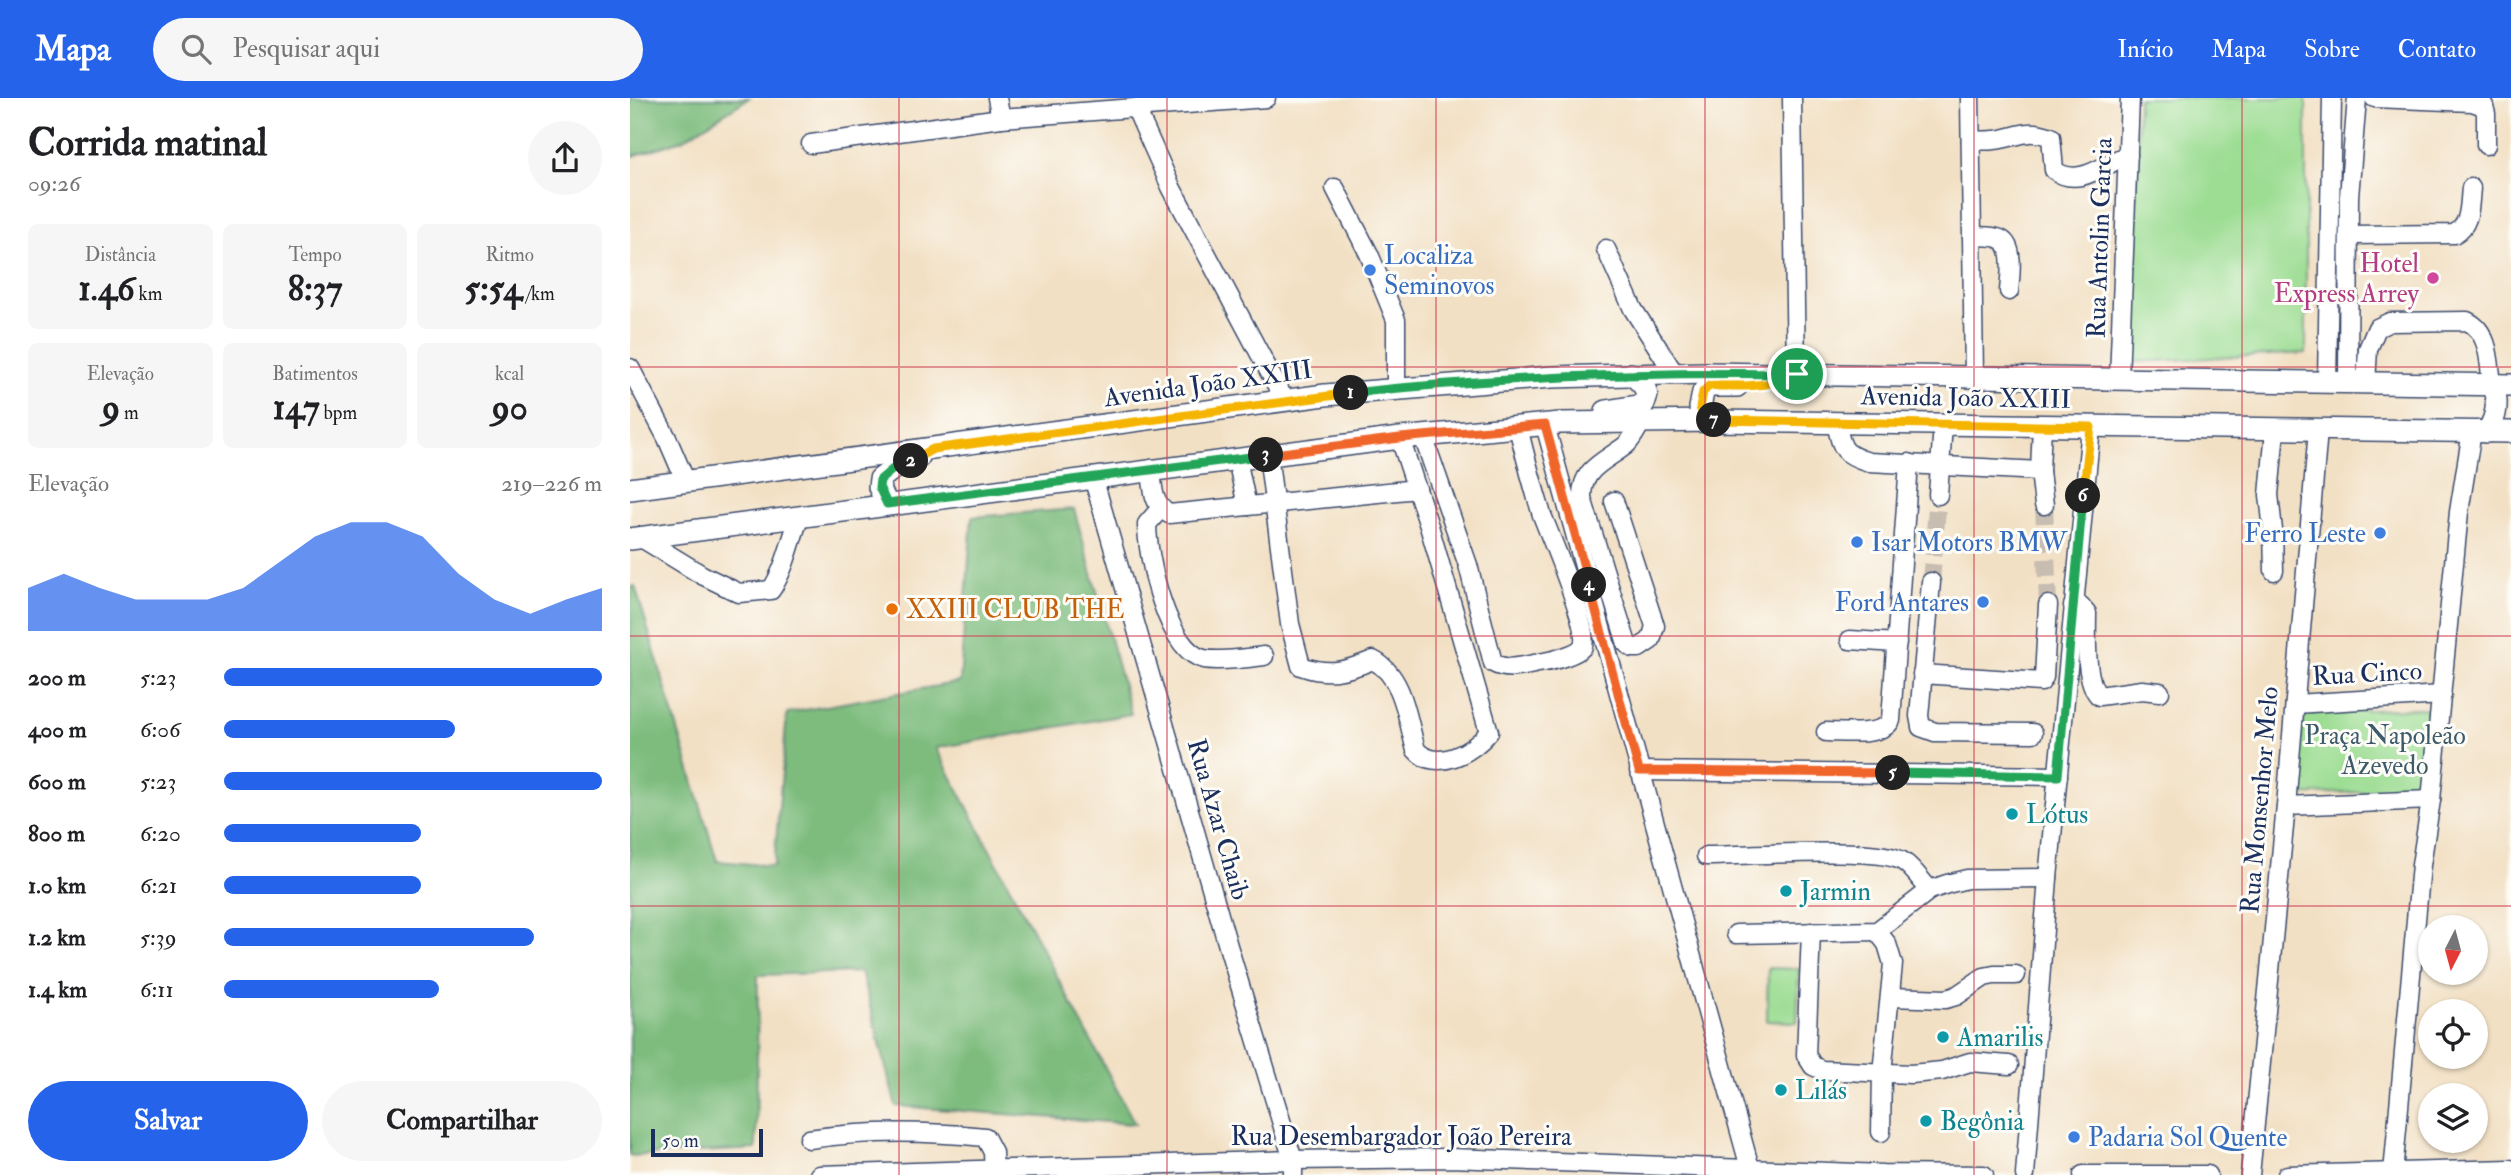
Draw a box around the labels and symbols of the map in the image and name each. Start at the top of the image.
street label: Rua Antolin Garcia [2080,137,2120,339]
place label: Localiza Seminovos [1384,240,1495,302]
place label: Hotel Express Arrey [2274,248,2420,311]
marker: Localiza Seminovos [1362,262,1378,278]
marker: Hotel Express Arrey [2425,270,2441,286]
pin [1767,344,1827,404]
street label: Avenida João XXIII [1101,354,1314,415]
pin: 1 [1334,376,1368,410]
street label: Avenida João XXIII [1860,380,2071,416]
pin: 7 [1696,402,1732,438]
pin: 3 [1248,438,1284,472]
pin: 2 [894,444,928,478]
pin: 6 [2066,478,2100,514]
place label: Ferro Leste [2244,518,2366,550]
marker: Ferro Leste [2372,525,2388,541]
place label: Isar Motors BMW [1871,527,2069,559]
marker: Isar Motors BMW [1849,534,1865,550]
pin: 4 [1572,568,1606,602]
place label: Ford Antares [1835,587,1969,619]
place label: XXIII CLUB THE [906,594,1125,626]
marker: Ford Antares [1975,594,1991,610]
marker: XXIII CLUB THE [884,601,900,617]
street label: Rua Cinco [2311,655,2423,693]
street label: Rua Monsenhor Melo [2234,685,2286,915]
park label: Praça Napoleão Azevedo [2304,720,2466,782]
street label: Rua Azar Chaib [1180,735,1256,903]
pin: 5 [1876,756,1910,790]
place label: Lótus [2026,799,2088,831]
marker: Lótus [2004,806,2020,822]
place label: Jarmin [1799,876,1871,908]
marker: Jarmin [1778,883,1794,899]
north arrow [2418,915,2488,985]
place label: Amarilis [1956,1022,2044,1054]
marker: Amarilis [1935,1029,1951,1045]
place label: Lilás [1795,1075,1847,1107]
marker: Lilás [1773,1082,1789,1098]
place label: Begônia [1940,1106,2025,1138]
marker: Begônia [1918,1113,1934,1129]
street label: Rua Desembargador João Pereira [1230,1121,1572,1153]
place label: Padaria Sol Quente [2088,1122,2287,1154]
scale bar [651,1126,763,1158]
marker: Padaria Sol Quente [2066,1129,2082,1145]

